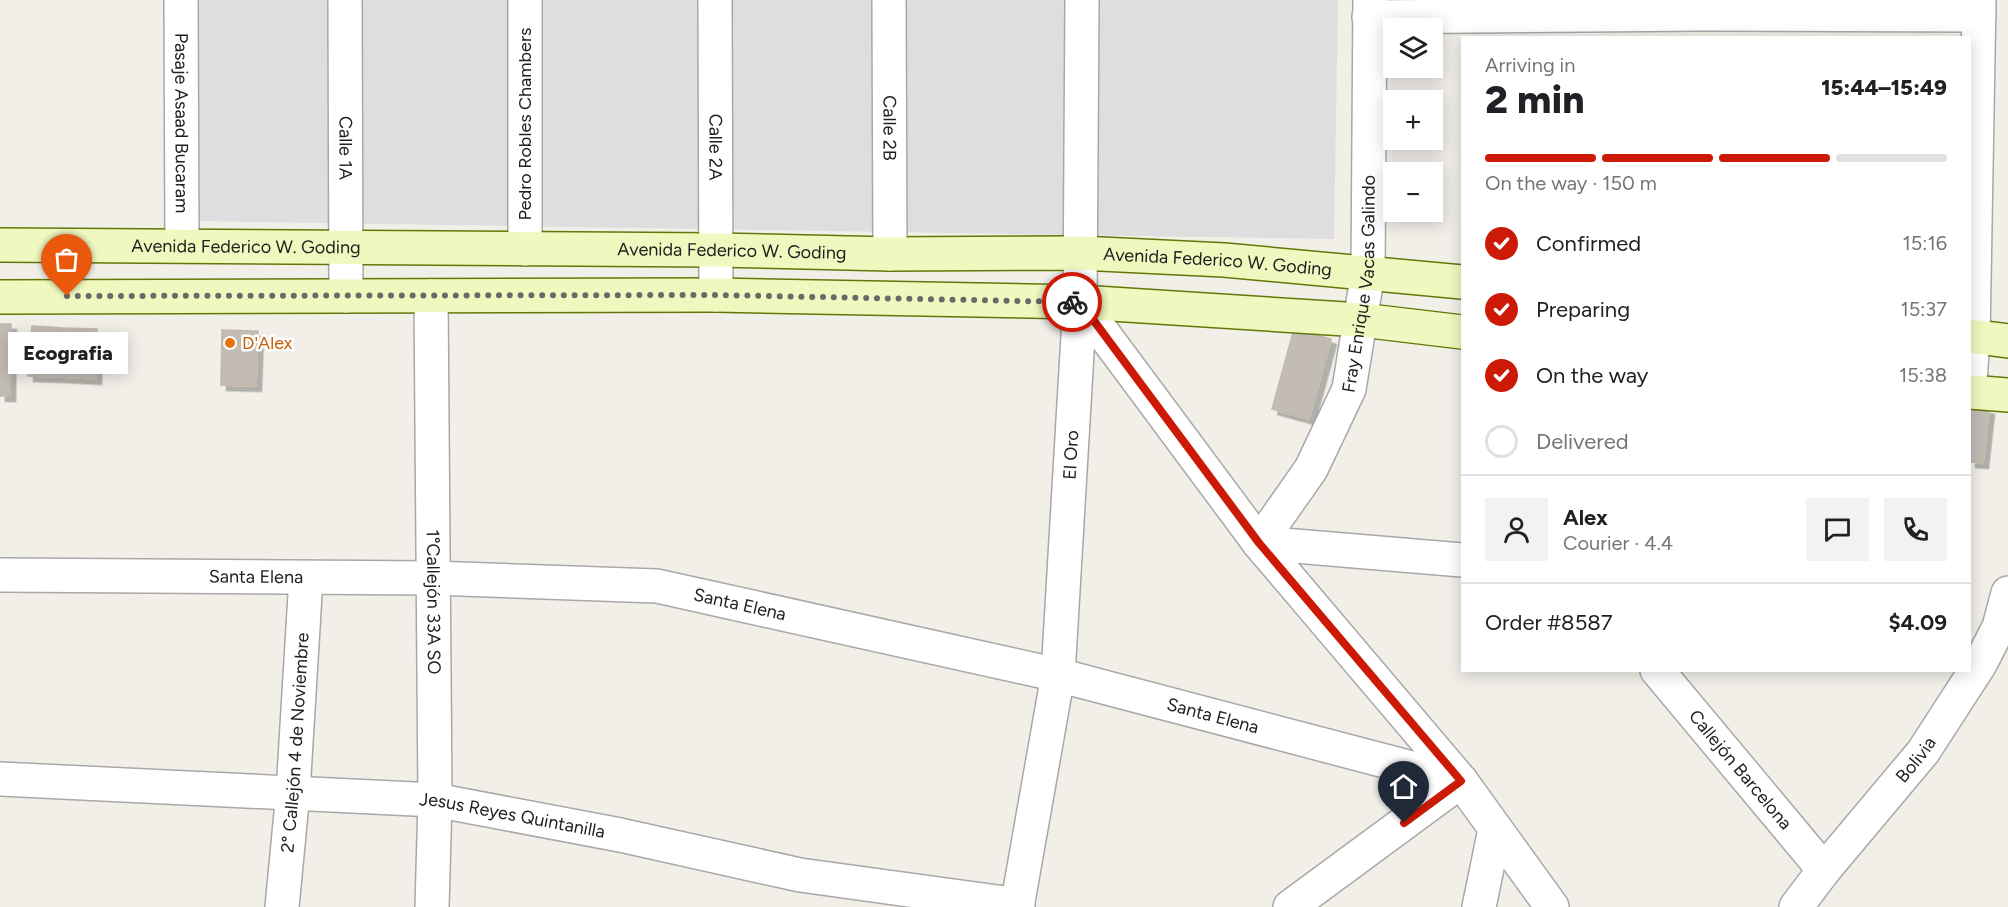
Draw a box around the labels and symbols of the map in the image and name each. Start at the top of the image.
street label: Pedro Robles Chambers [514,28,536,220]
street label: Pasaje Asaad Bucaram [170,33,193,213]
street label: Calle 2B [878,95,901,161]
street label: Calle 2A [704,114,727,180]
street label: Calle 1A [334,116,357,180]
street label: Fray Enrique Vacas Galindo [1338,175,1380,394]
pin [41,234,92,296]
street label: Avenida Federico W. Goding [131,235,361,259]
street label: Avenida Federico W. Goding [617,238,847,264]
street label: Avenida Federico W. Goding [1103,243,1333,281]
courier [1042,272,1102,332]
callout: Ecografia [7,332,127,374]
place label: D'Alex [242,332,293,354]
marker: D'Alex [223,336,237,350]
street label: El Oro [1059,430,1083,480]
street label: 1°Callejón 33A SO [422,529,445,675]
street label: Santa Elena [209,565,303,588]
street label: Santa Elena [691,583,788,625]
street label: 2° Callejón 4 de Noviembre [276,632,314,854]
street label: Santa Elena [1164,693,1261,738]
street label: Callejón Barcelona [1684,705,1797,834]
street label: Bolivia [1891,733,1941,787]
pin [1378,761,1429,823]
street label: Jesus Reyes Quintanilla [419,788,607,843]

